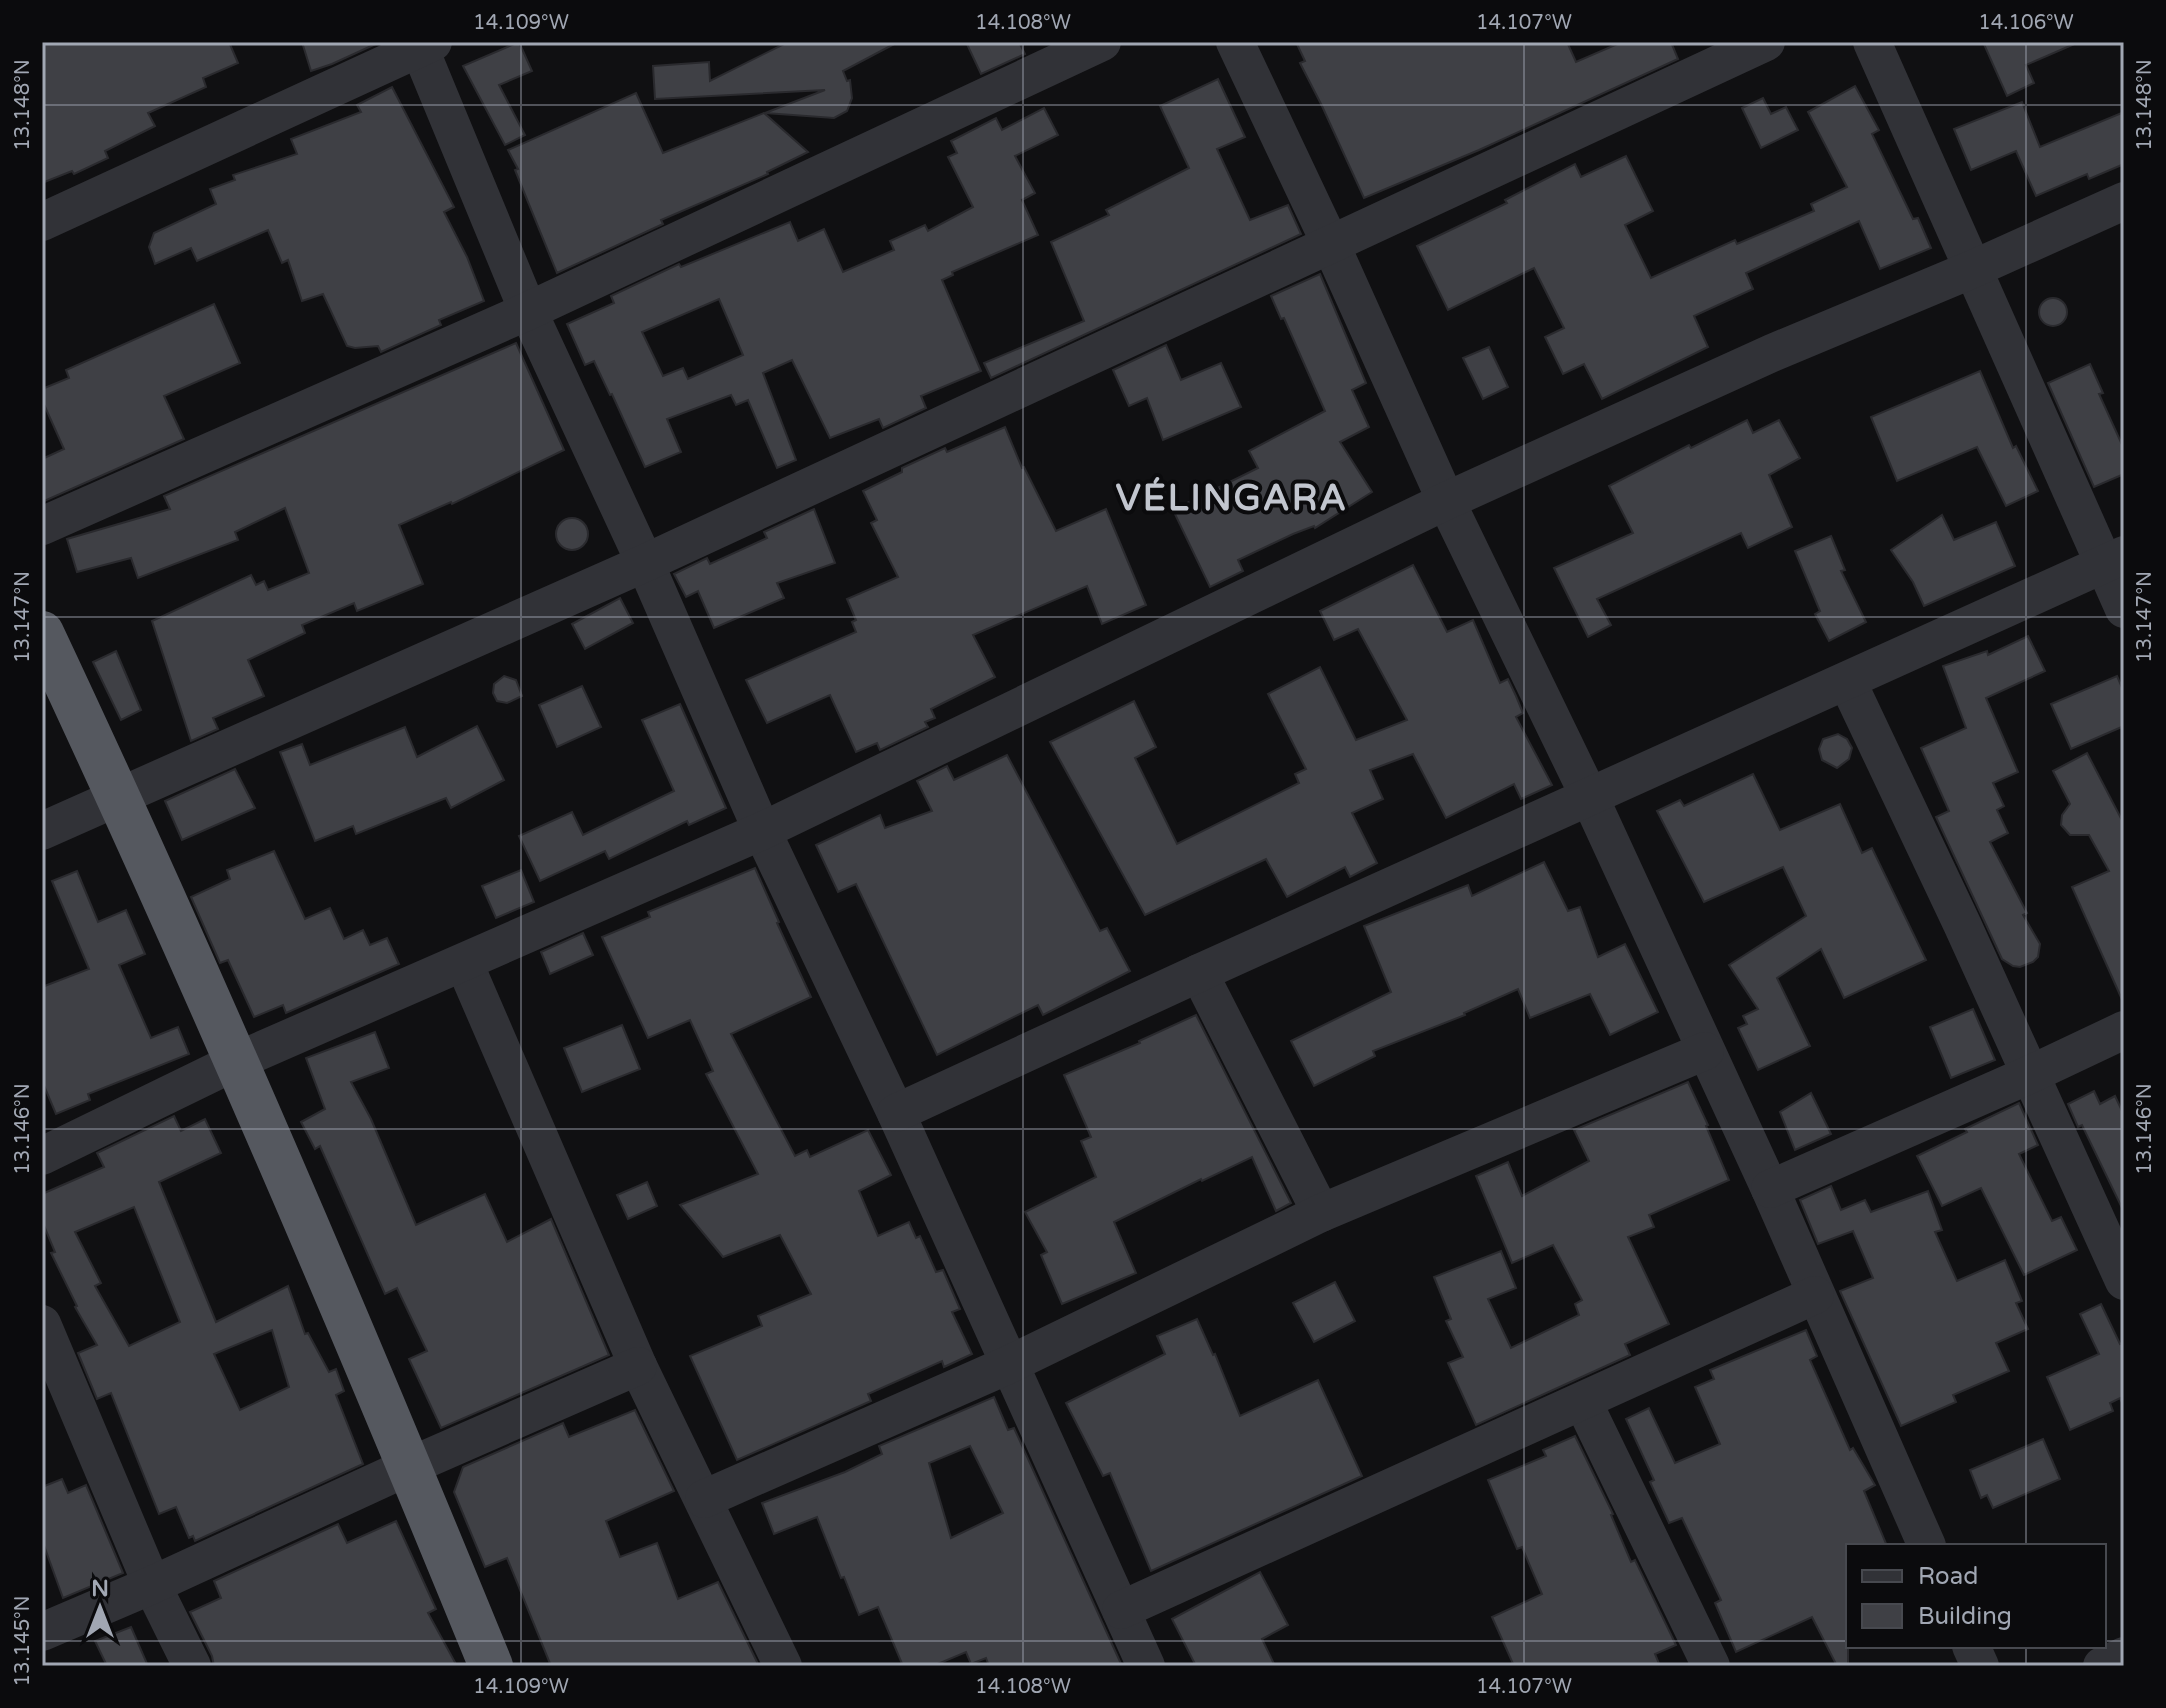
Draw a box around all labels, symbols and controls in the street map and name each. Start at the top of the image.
text: 14.109°W [473,11,569,35]
text: 14.108°W [975,11,1071,35]
text: 14.107°W [1476,11,1572,35]
text: 14.106°W [1978,11,2074,35]
text: 13.148°N [11,59,35,151]
text: 13.148°N [2133,59,2157,151]
district label: VÉLINGARA [1116,476,1348,520]
text: 13.147°N [11,571,35,663]
text: 13.147°N [2133,571,2157,663]
text: 13.146°N [11,1083,35,1175]
text: 13.146°N [2133,1083,2157,1175]
legend [1846,1544,2106,1648]
text: Road [1918,1562,1978,1591]
north arrow [60,1568,140,1648]
text: N [91,1576,109,1602]
text: 13.145°N [11,1595,35,1687]
text: Building [1918,1602,2012,1631]
text: 14.109°W [473,1675,569,1699]
text: 14.108°W [975,1675,1071,1699]
text: 14.107°W [1476,1675,1572,1699]

